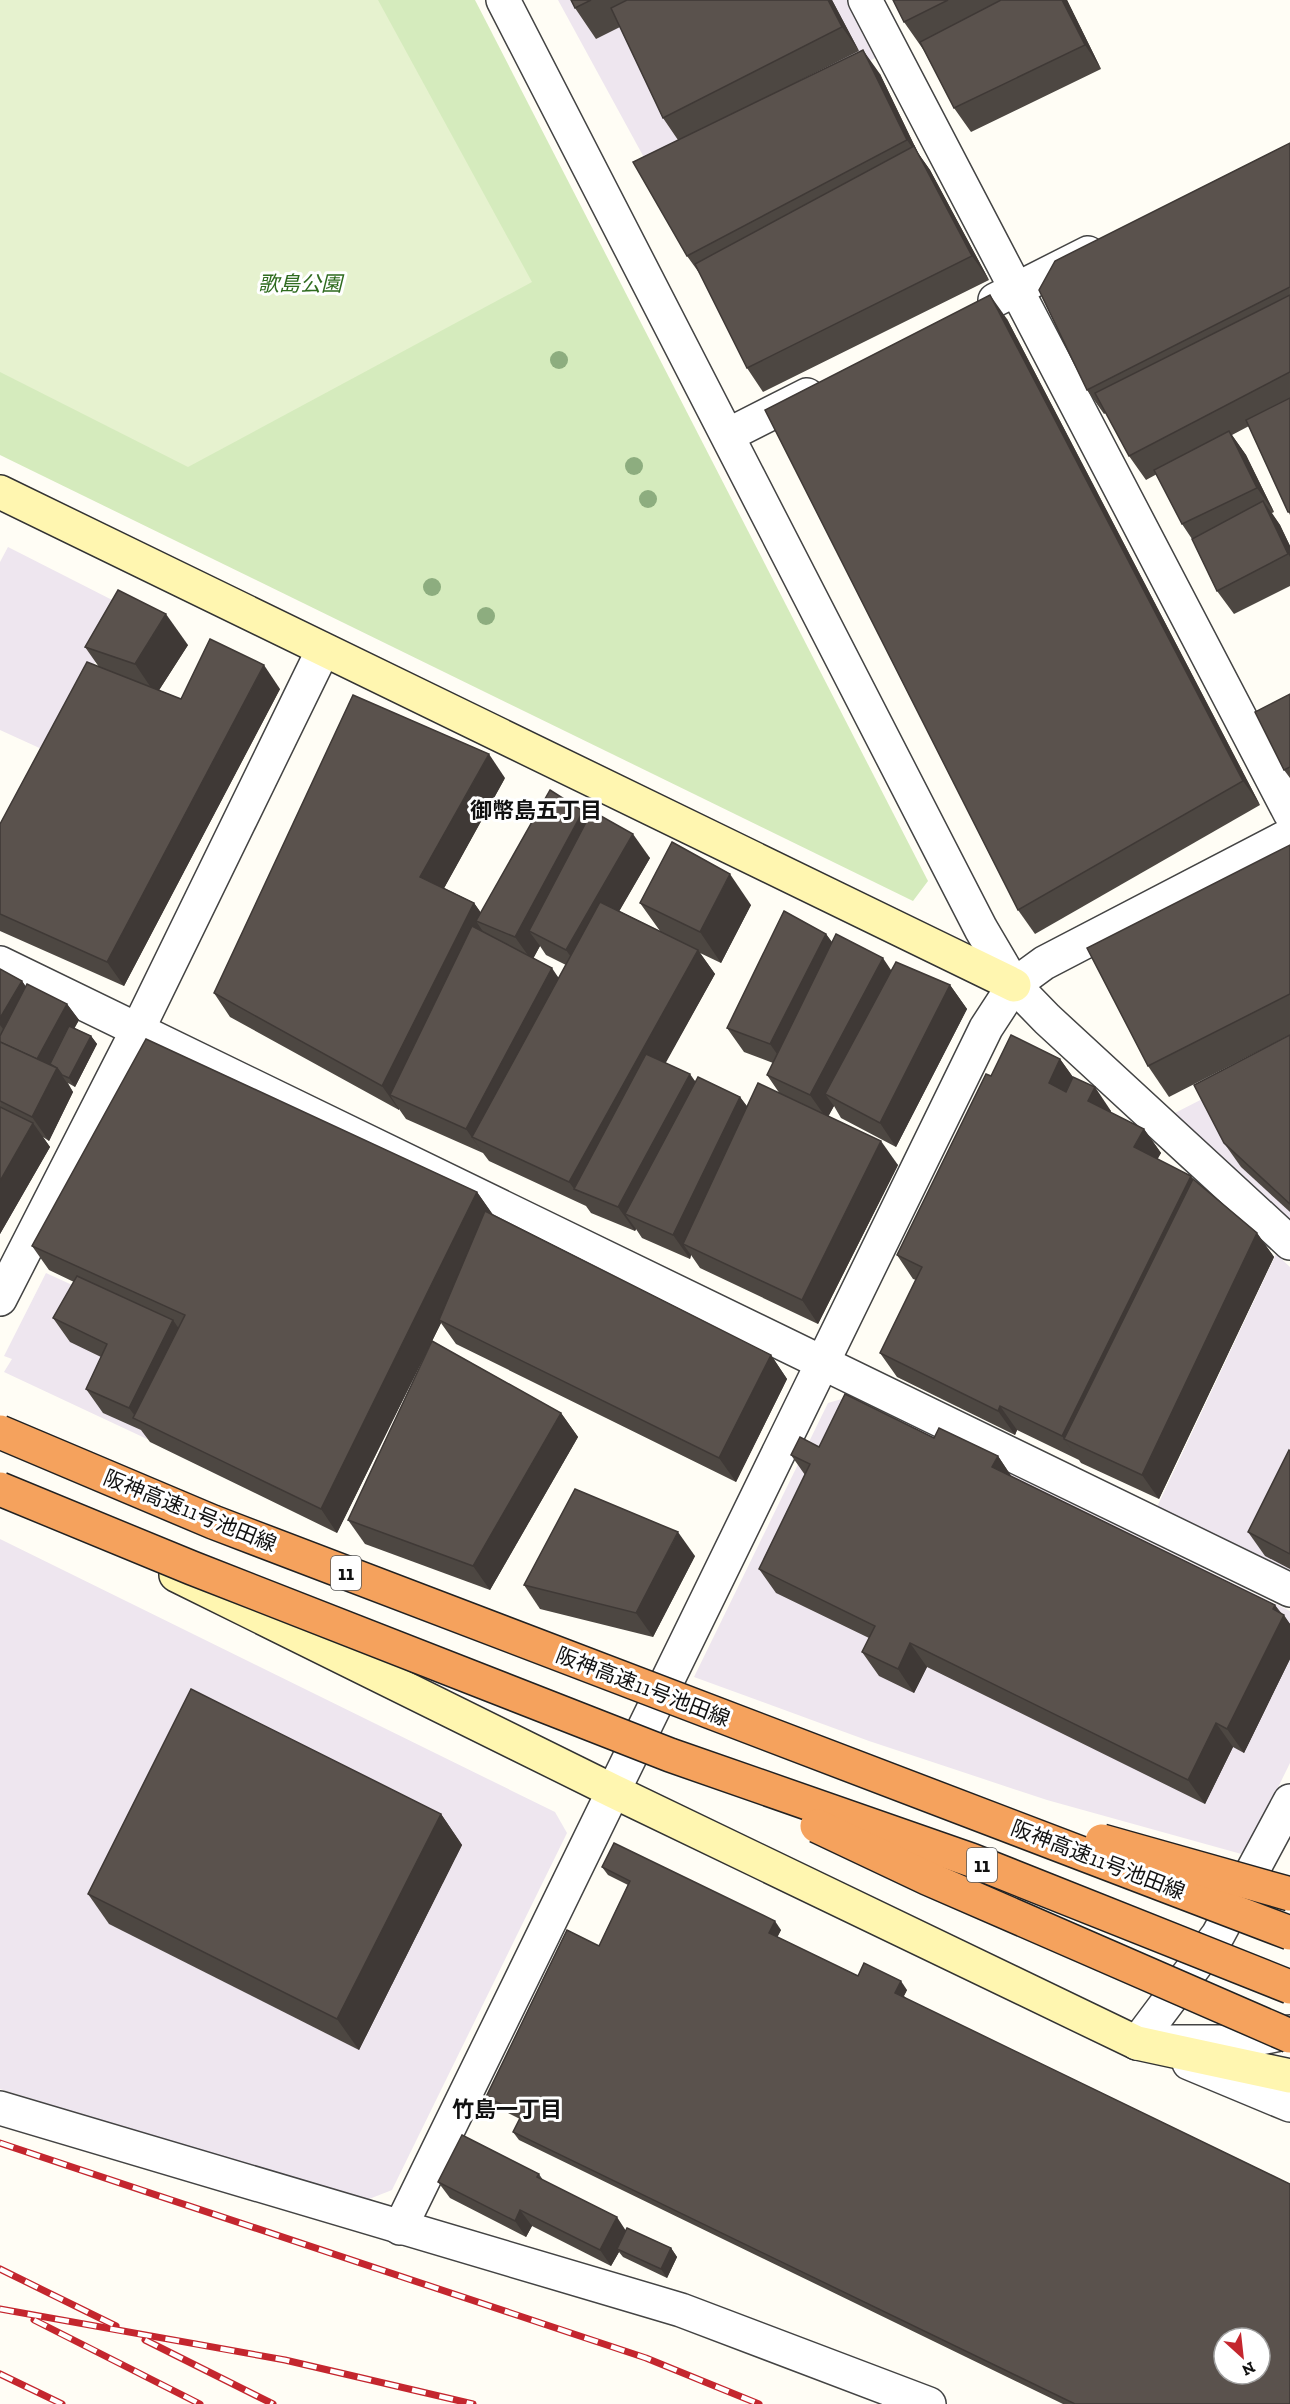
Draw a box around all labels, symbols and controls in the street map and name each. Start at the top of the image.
park label: 歌島公園 [258,271,345,296]
district label: 御幣島五丁目 [470,797,602,824]
street label: 阪神高速11号池田線 [100,1464,280,1557]
road number: 11 [331,1556,361,1590]
street label: 阪神高速11号池田線 [553,1642,734,1731]
street label: 阪神高速11号池田線 [1008,1815,1189,1904]
road number: 11 [967,1848,997,1882]
district label: 竹島一丁目 [452,2096,562,2123]
north arrow [1212,2326,1272,2386]
text: N [1239,2358,1258,2380]

